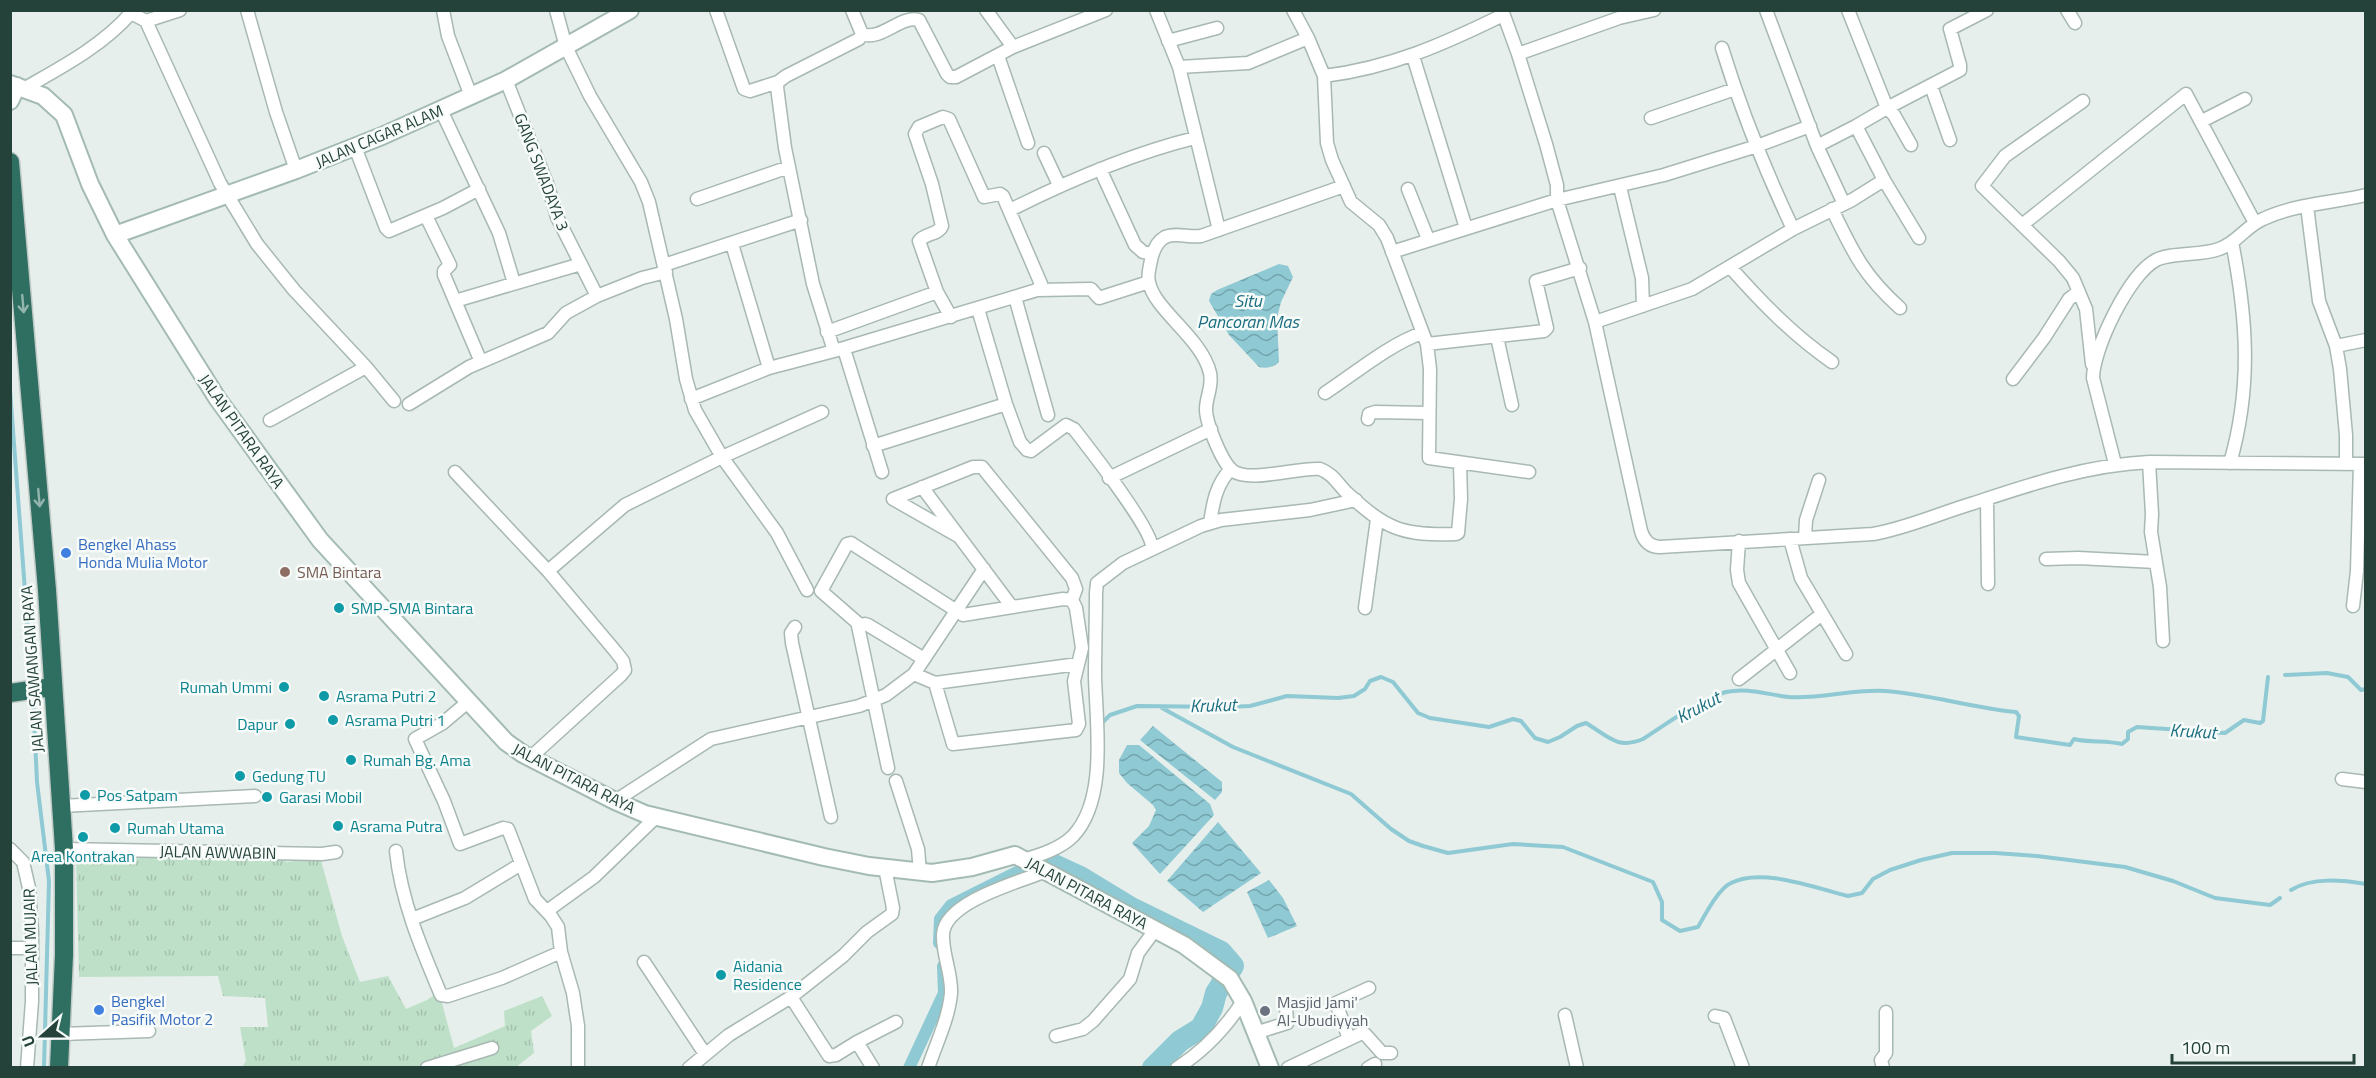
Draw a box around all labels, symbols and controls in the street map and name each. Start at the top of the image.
street label: JALAN CAGAR ALAM [311,98,447,174]
street label: GANG SWADAYA 3 [509,110,575,234]
water label: Situ Pancoran Mas [1197,287,1300,335]
one-way arrow [18,293,29,313]
street label: JALAN PITARA RAYA [193,369,291,494]
one-way arrow [34,487,45,507]
place label: Bengkel Ahass Honda Mulia Motor [78,532,208,574]
marker: Bengkel Ahass Honda Mulia Motor [59,546,73,560]
place label: SMA Bintara [297,560,381,584]
marker: SMA Bintara [278,565,292,579]
street label: JALAN SAWANGAN RAYA [14,584,50,753]
place label: SMP-SMA Bintara [351,596,473,620]
marker: SMP-SMA Bintara [332,601,346,615]
place label: Rumah Ummi [180,675,272,699]
marker: Rumah Ummi [277,680,291,694]
water label: Krukut [1671,683,1727,730]
place label: Asrama Putri 2 [336,684,437,708]
marker: Asrama Putri 2 [317,689,331,703]
water label: Krukut [1189,691,1239,719]
place label: Asrama Putri 1 [345,708,446,732]
place label: Dapur [237,712,278,736]
marker: Asrama Putri 1 [326,713,340,727]
water label: Krukut [2169,716,2219,746]
marker: Dapur [283,717,297,731]
street label: JALAN PITARA RAYA [508,737,640,820]
place label: Rumah Bg. Ama [363,748,471,772]
marker: Rumah Bg. Ama [344,753,358,767]
place label: Gedung TU [252,764,326,788]
marker: Gedung TU [233,769,247,783]
place label: Pos Satpam [97,783,178,807]
place label: Garasi Mobil [279,785,362,809]
marker: Pos Satpam [78,788,92,802]
marker: Garasi Mobil [260,790,274,804]
place label: Asrama Putra [350,814,443,838]
place label: Rumah Utama [127,816,224,840]
marker: Asrama Putra [331,819,345,833]
marker: Rumah Utama [108,821,122,835]
marker: Area Kontrakan [76,830,90,844]
street label: JALAN AWWABIN [159,839,277,865]
place label: Area Kontrakan [31,844,135,868]
street label: JALAN PITARA RAYA [1022,851,1153,936]
street label: JALAN MUJAIR [16,888,44,986]
place label: Aidania Residence [733,954,802,996]
marker: Aidania Residence [714,968,728,982]
place label: Bengkel Pasifik Motor 2 [111,989,213,1031]
place label: Masjid Jami' Al-Ubudiyyah [1277,990,1368,1032]
marker: Bengkel Pasifik Motor 2 [92,1003,106,1017]
marker: Masjid Jami' Al-Ubudiyyah [1258,1004,1272,1018]
north arrow [12,1006,72,1066]
scale bar [2172,1027,2354,1065]
text: U [15,1032,41,1051]
text: 100 m [2181,1034,2230,1061]

